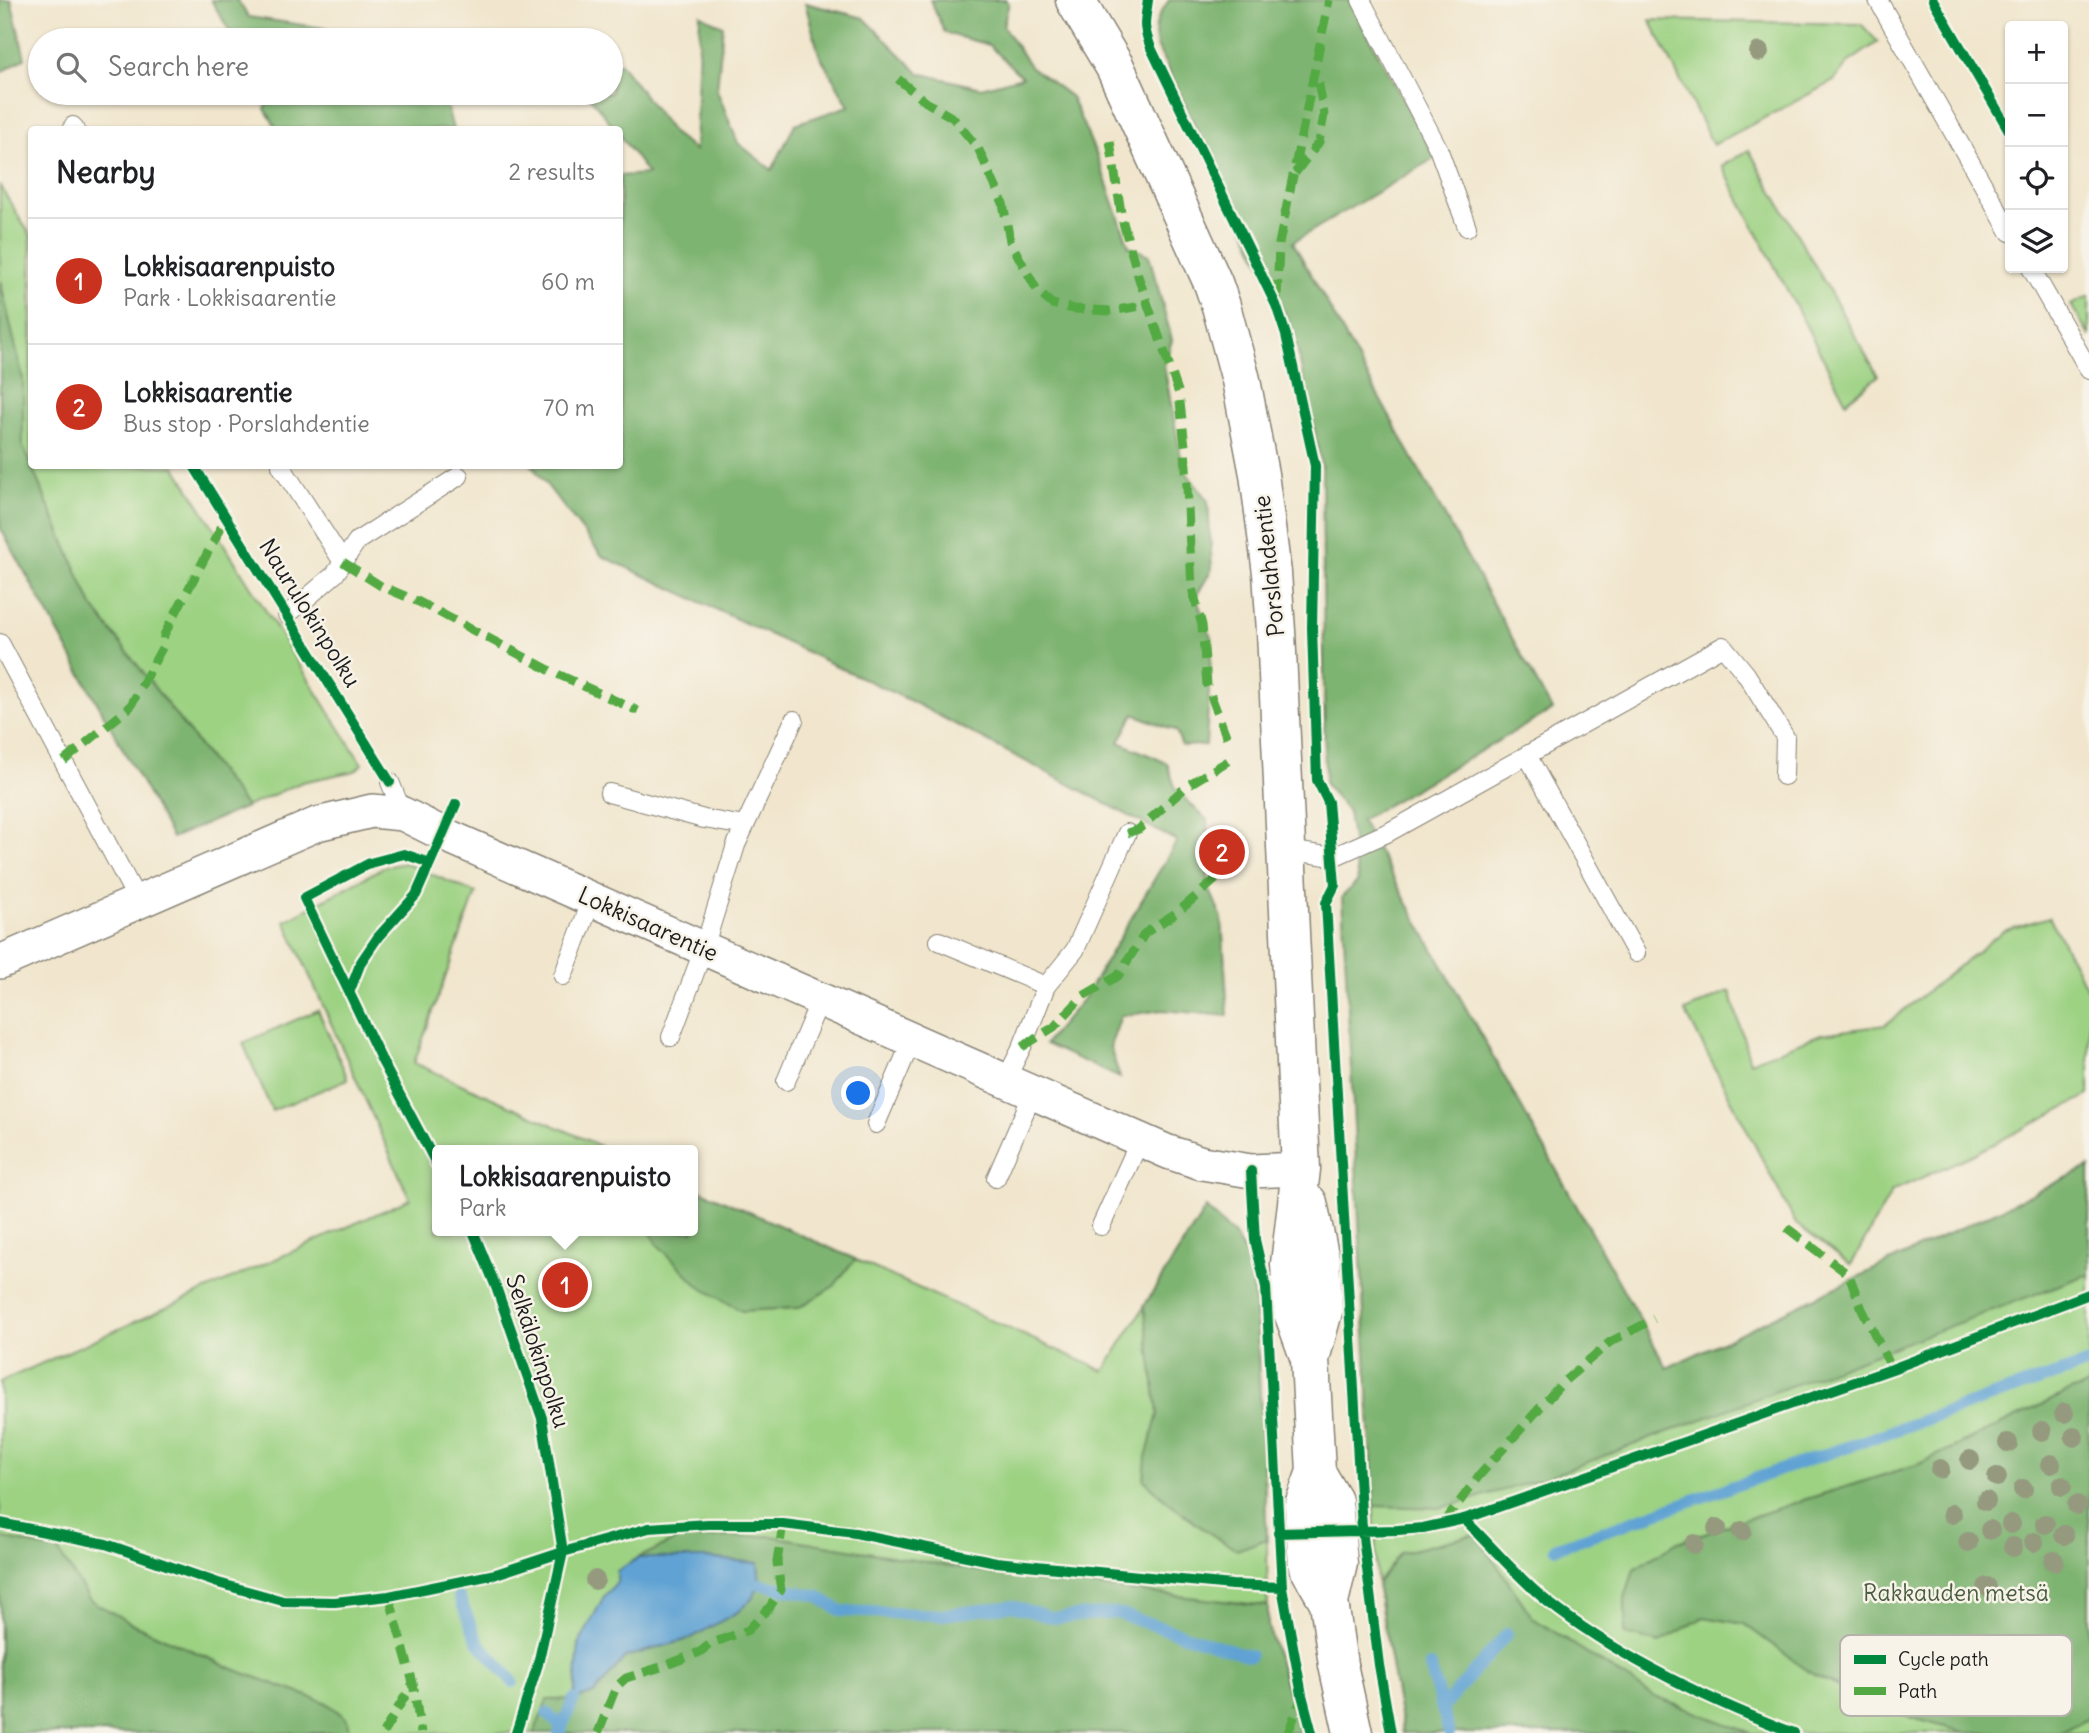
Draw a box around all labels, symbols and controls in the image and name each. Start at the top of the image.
map controls [2005,21,2068,273]
button: + [2005,21,2068,84]
search box [28,28,623,105]
icon: search [52,48,90,86]
text: Search here [108,50,249,83]
button: − [2005,84,2068,147]
button: locate [2005,147,2068,210]
text: Nearby [56,153,156,191]
text: 2 results [509,157,595,186]
button: layers [2005,210,2068,273]
text: Lokkisaarenpuisto [123,250,335,283]
text: 1 [74,267,84,296]
text: 60 m [541,267,595,296]
text: Park · Lokkisaarentie [123,283,337,312]
text: Lokkisaarentie [123,376,292,409]
text: 2 [73,393,85,422]
text: 70 m [543,393,595,422]
text: Bus stop · Porslahdentie [123,409,370,438]
street label: Porslahdentie [1247,494,1290,638]
street label: Naurulokinpolku [253,533,368,692]
pin: 2 [1199,826,1245,878]
street label: Lokkisaarentie [574,880,723,967]
your location [841,1076,875,1110]
popup [432,1145,698,1236]
text: Lokkisaarenpuisto [459,1160,671,1193]
text: Park [459,1193,506,1222]
pin: 1 [542,1259,588,1311]
street label: Selkälokinpolku [500,1270,577,1431]
park label: Rakkauden metsä [1863,1578,2049,1607]
legend [1840,1635,2072,1716]
text: Cycle path [1898,1647,1989,1671]
text: Path [1898,1679,1937,1703]

